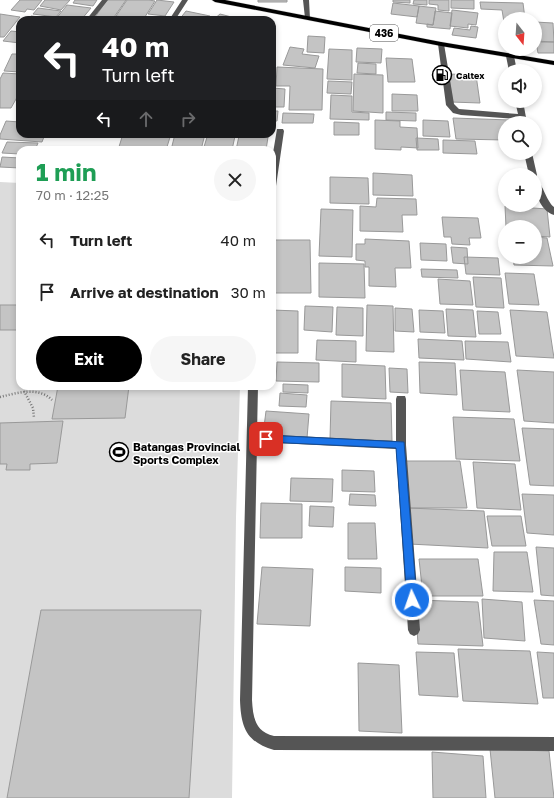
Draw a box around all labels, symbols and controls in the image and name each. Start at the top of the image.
north arrow [498,12,542,56]
map controls [498,12,542,264]
road number: 436 [370,25,398,41]
text: 40 m [102,30,169,63]
icon: left [36,32,88,84]
text: Turn left [102,64,175,86]
fuel station icon: Caltex [431,64,453,86]
button: sound [498,64,542,108]
place label: Caltex [456,70,485,81]
icon: left [93,108,115,130]
icon: ahead [135,108,157,130]
icon: right [177,108,199,130]
button: search [498,116,542,160]
text: 1 min [36,157,96,186]
button: close [214,159,256,201]
button: + [498,168,542,212]
text: 70 m · 12:25 [36,187,109,203]
button: − [498,220,542,264]
icon: left [36,229,58,251]
text: Turn left [70,231,132,249]
text: 40 m [221,231,256,249]
icon: arrive [36,281,58,303]
text: Arrive at destination [70,283,219,301]
text: 30 m [231,283,266,301]
button: Exit [36,336,142,382]
button: Share [150,336,256,382]
pin [249,422,283,456]
icon: arrive [255,428,277,450]
place label: Batangas Provincial Sports Complex [133,440,240,466]
sports icon: Batangas Provincial Sports Complex [108,441,130,463]
position arrow [391,579,433,621]

